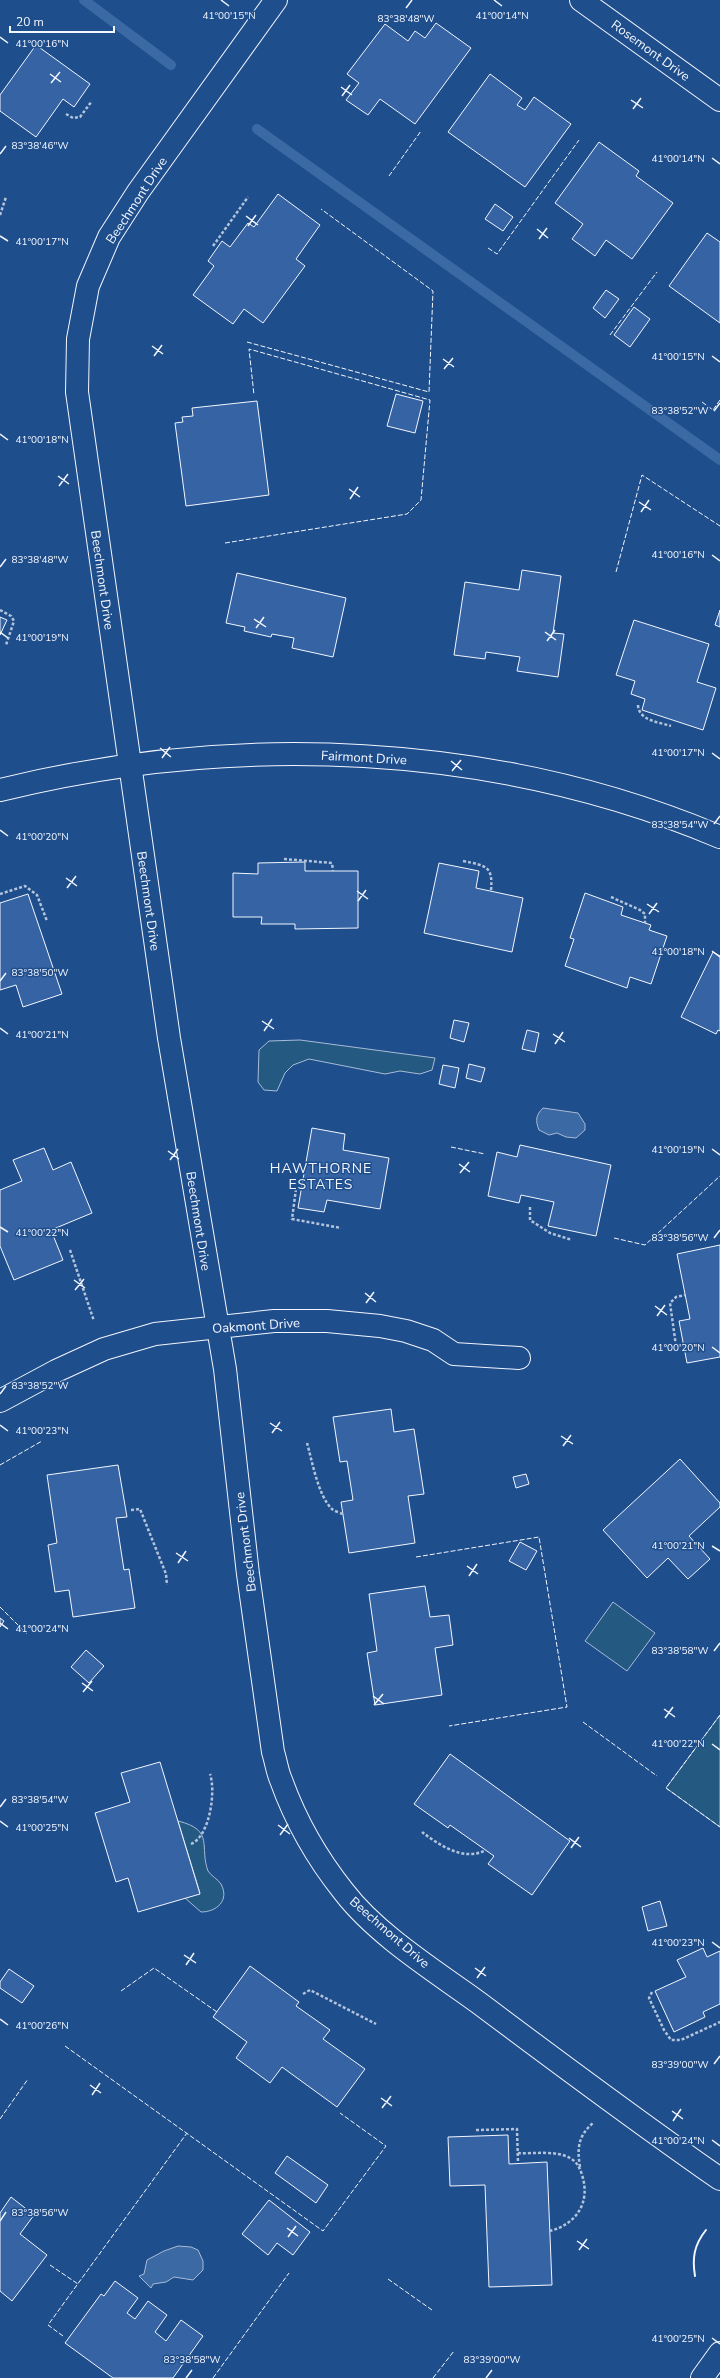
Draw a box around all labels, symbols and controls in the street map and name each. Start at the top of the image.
scale bar [10,8,114,34]
text: 41°00'15"N [202,9,256,23]
text: 41°00'14"N [475,9,529,23]
text: 83°38'48"W [378,12,434,26]
text: 20 m [16,14,44,30]
street label: Rosemont Drive [607,16,694,86]
text: 41°00'16"N [15,37,69,51]
text: 83°38'46"W [12,139,68,153]
text: 41°00'14"N [651,152,705,166]
street label: Beechmont Drive [102,153,172,248]
text: 41°00'17"N [15,235,69,249]
text: 41°00'15"N [651,350,705,364]
text: 83°38'52"W [652,404,708,418]
text: 41°00'18"N [15,433,69,447]
street label: Beechmont Drive [86,529,118,631]
text: 41°00'16"N [651,548,705,562]
text: 83°38'48"W [12,553,68,567]
text: 41°00'19"N [15,631,69,645]
text: 41°00'17"N [651,746,705,760]
street label: Fairmont Drive [321,747,407,769]
text: 83°38'54"W [652,818,708,832]
text: 41°00'20"N [15,830,69,844]
street label: Beechmont Drive [132,850,164,952]
text: 41°00'18"N [651,945,705,959]
text: 83°38'50"W [12,966,68,980]
text: 41°00'21"N [15,1028,69,1042]
text: 41°00'19"N [651,1143,705,1157]
district label: HAWTHORNE ESTATES [270,1159,372,1194]
street label: Beechmont Drive [181,1170,215,1272]
text: 41°00'22"N [15,1226,69,1240]
text: 83°38'56"W [652,1231,708,1245]
street label: Oakmont Drive [212,1314,301,1338]
text: 41°00'20"N [651,1341,705,1355]
text: 83°38'52"W [12,1379,68,1393]
text: 41°00'23"N [15,1424,69,1438]
street label: Beechmont Drive [231,1491,261,1593]
text: 41°00'21"N [651,1539,705,1553]
text: 41°00'24"N [15,1622,69,1636]
text: 83°38'58"W [652,1644,708,1658]
text: 41°00'22"N [651,1737,705,1751]
text: 83°38'54"W [12,1793,68,1807]
text: 41°00'25"N [15,1821,69,1835]
street label: Beechmont Drive [346,1893,433,1973]
text: 41°00'23"N [651,1936,705,1950]
text: 41°00'26"N [15,2019,69,2033]
text: 83°39'00"W [652,2058,708,2072]
text: 41°00'24"N [651,2134,705,2148]
text: 83°38'56"W [12,2206,68,2220]
text: 41°00'25"N [651,2332,705,2346]
text: 83°38'58"W [164,2353,220,2367]
text: 83°39'00"W [464,2353,520,2367]

